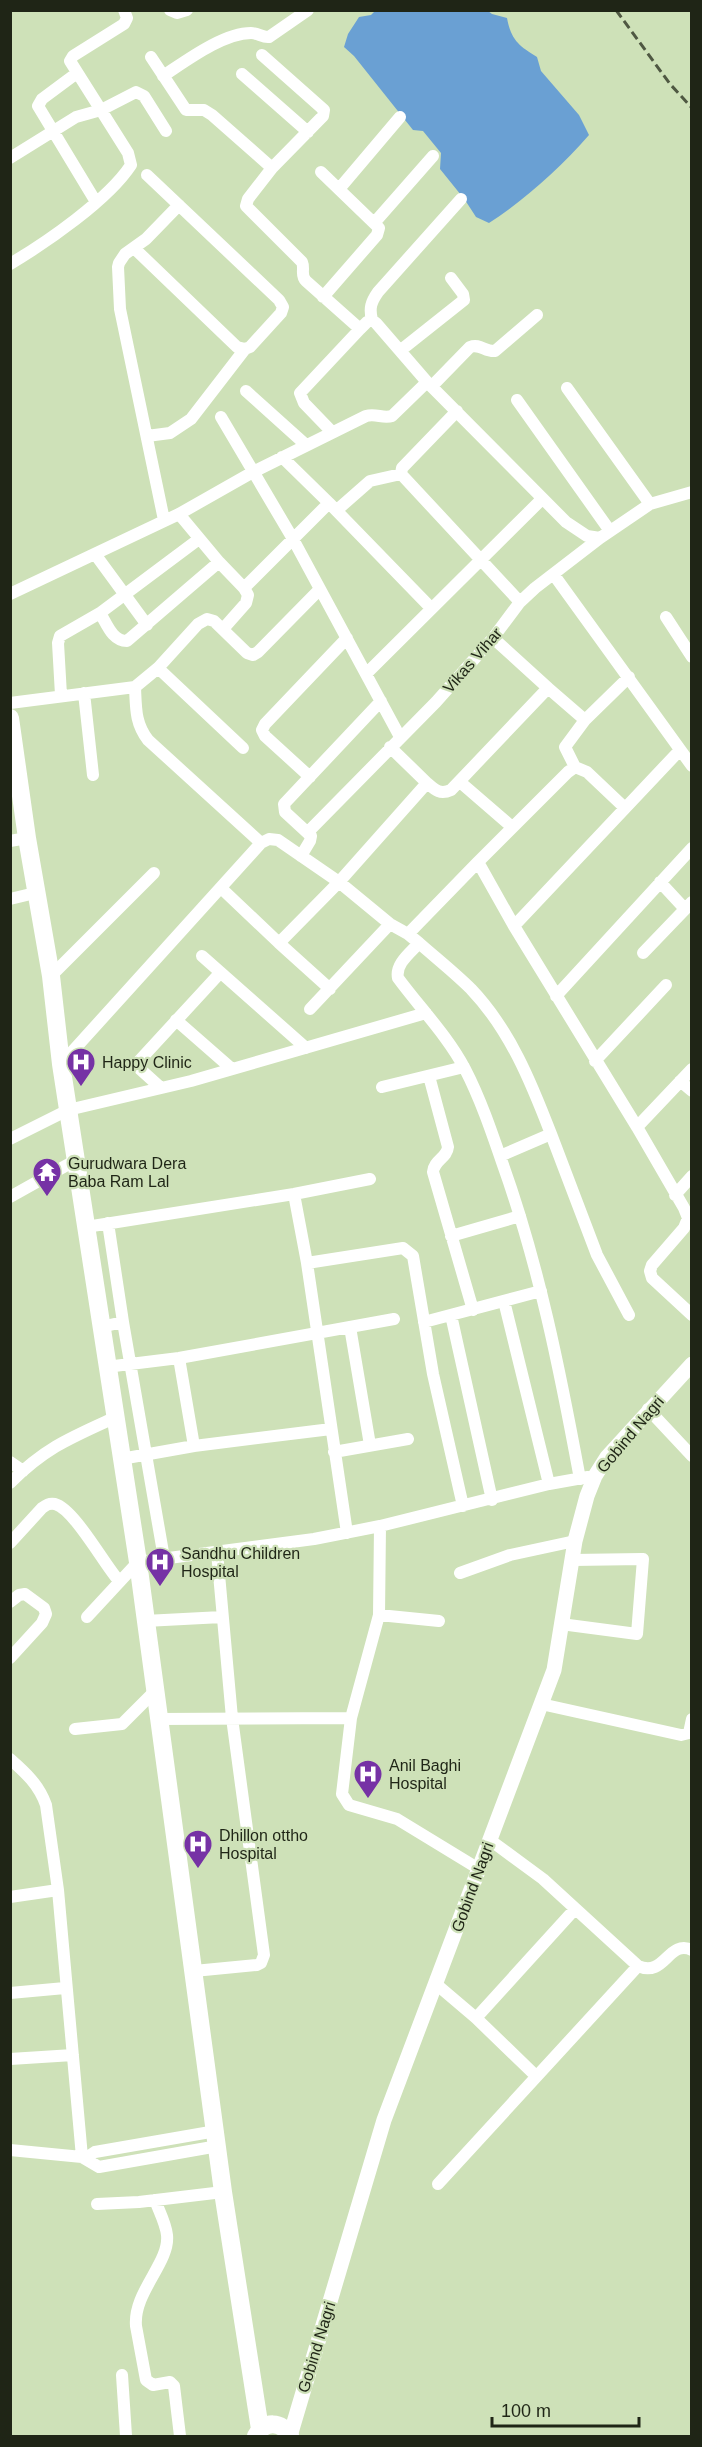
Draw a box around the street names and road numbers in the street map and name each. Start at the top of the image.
street label: Vikas Vihar [440,624,506,696]
street label: Gobind Nagri [594,1393,667,1476]
street label: Gobind Nagri [448,1840,497,1934]
street label: Gobind Nagri [295,2300,338,2395]

